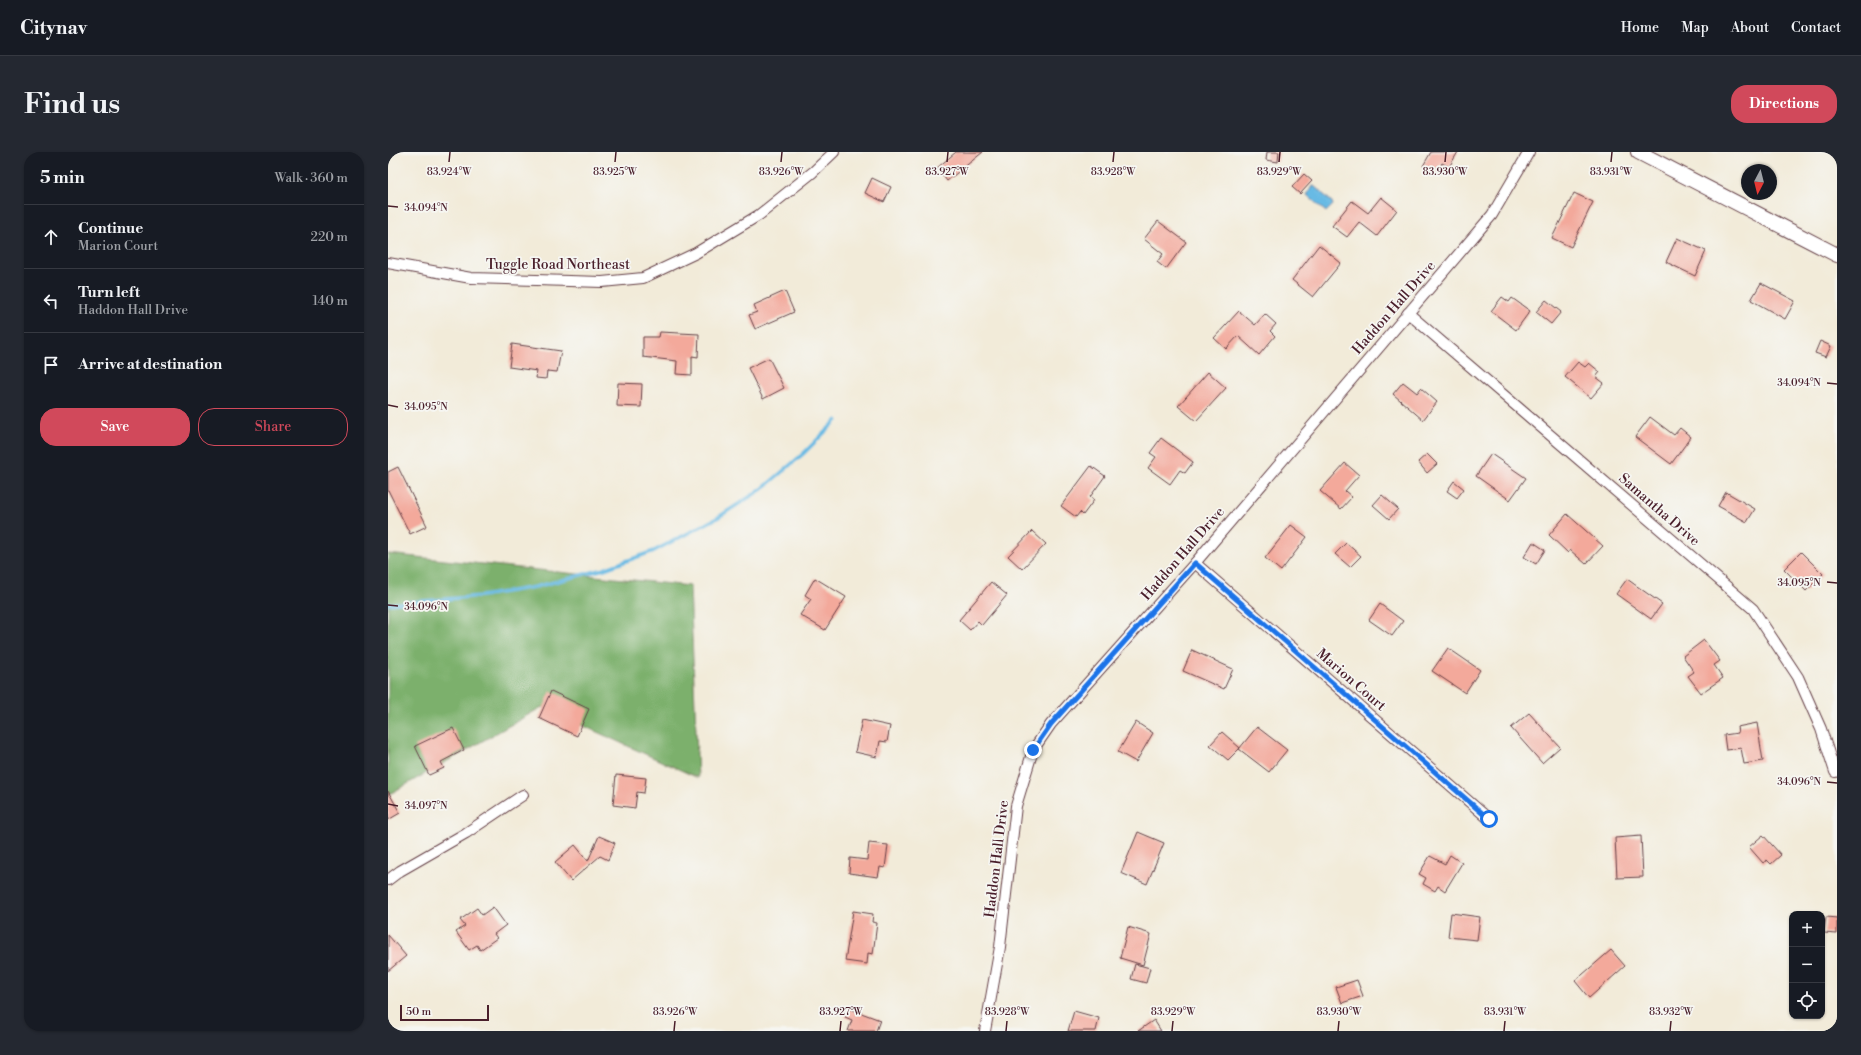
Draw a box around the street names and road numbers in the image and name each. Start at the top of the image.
street label: Tuggle Road Northeast [486,256,630,274]
street label: Haddon Hall Drive [1348,257,1440,359]
street label: Samantha Drive [1615,470,1703,550]
street label: Haddon Hall Drive [1137,503,1229,605]
street label: Marion Court [1313,645,1390,715]
street label: Haddon Hall Drive [981,799,1013,919]

